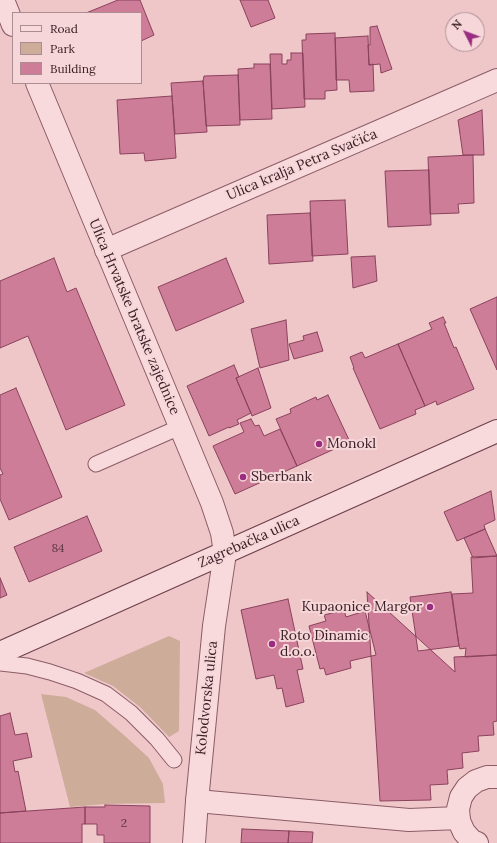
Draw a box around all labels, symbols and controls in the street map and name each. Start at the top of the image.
legend [12,12,142,84]
north arrow [445,12,485,52]
text: N [449,17,465,32]
text: Road [50,21,78,36]
text: Park [50,41,75,56]
text: Building [50,61,96,76]
street label: Ulica kralja Petra Svačića [224,126,380,204]
street label: Ulica Hrvatske bratske zajednice [85,216,183,418]
place label: Monokl [327,436,376,452]
marker: Monokl [314,439,324,449]
place label: Sberbank [251,469,312,485]
marker: Sberbank [238,472,248,482]
street label: Zagrebačka ulica [196,512,302,572]
house number: 84 [51,542,65,556]
place label: Kupaonice Margor [301,599,422,615]
marker: Kupaonice Margor [425,602,435,612]
place label: Roto Dinamic d.o.o. [280,628,368,660]
marker: Roto Dinamic d.o.o. [267,639,277,649]
street label: Kolodvorska ulica [193,640,221,756]
house number: 2 [121,817,127,831]

